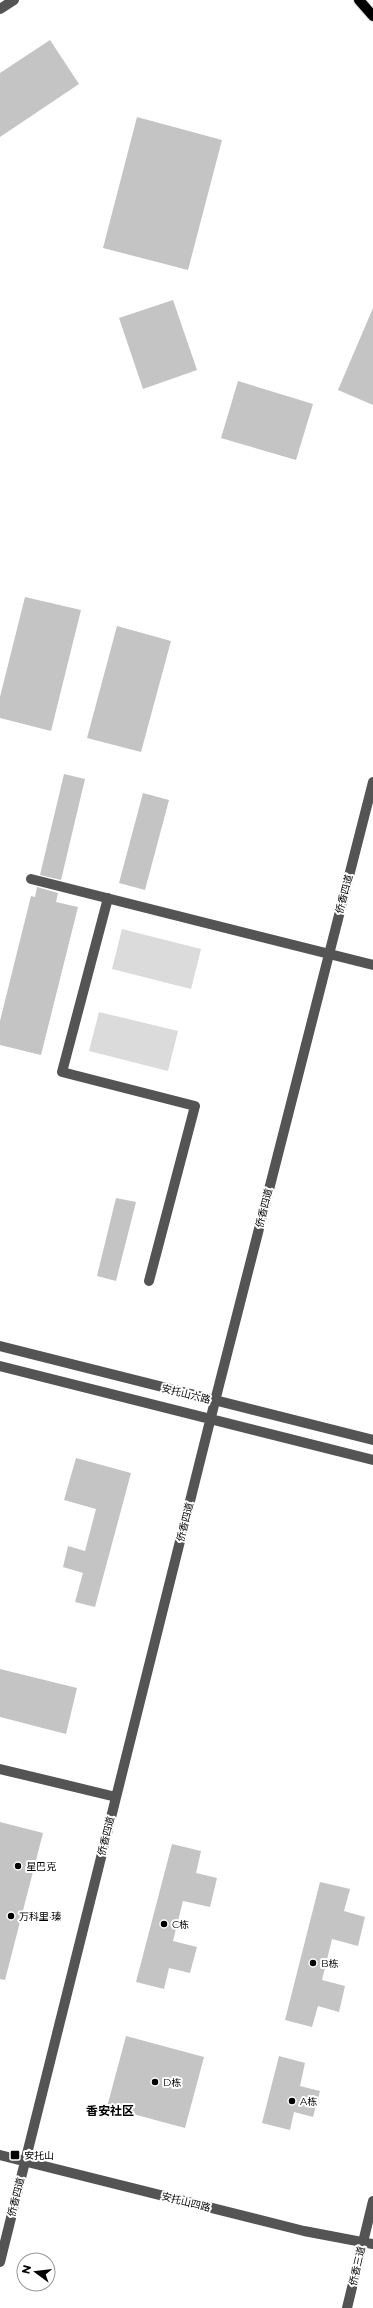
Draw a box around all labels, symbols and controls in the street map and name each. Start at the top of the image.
street label: 侨香四道 [332,873,355,916]
street label: 侨香四道 [253,1187,275,1230]
street label: 安托山六路 [160,1382,212,1406]
street label: 侨香四道 [174,1501,196,1544]
street label: 侨香四道 [95,1815,117,1858]
place label: 星巴克 [26,1860,56,1873]
marker: 星巴克 [13,1861,23,1871]
place label: 万科里·瑧 [19,1910,62,1923]
marker: 万科里·瑧 [6,1911,16,1921]
place label: C栋 [172,1918,189,1931]
marker: C栋 [159,1919,169,1929]
place label: B栋 [321,1957,339,1970]
marker: B栋 [308,1958,318,1968]
place label: D栋 [163,2076,181,2089]
marker: D栋 [150,2077,160,2087]
place label: A栋 [300,2095,317,2108]
marker: A栋 [287,2096,297,2106]
district label: 香安社区 [86,2103,134,2118]
marker: 安托山 [9,2149,21,2161]
place label: 安托山 [24,2149,54,2162]
street label: 侨香四道 [5,2176,27,2219]
street label: 安托山四路 [160,2190,212,2214]
street label: 侨香三道 [346,2245,368,2288]
north arrow [16,2252,56,2292]
text: N [18,2263,34,2276]

